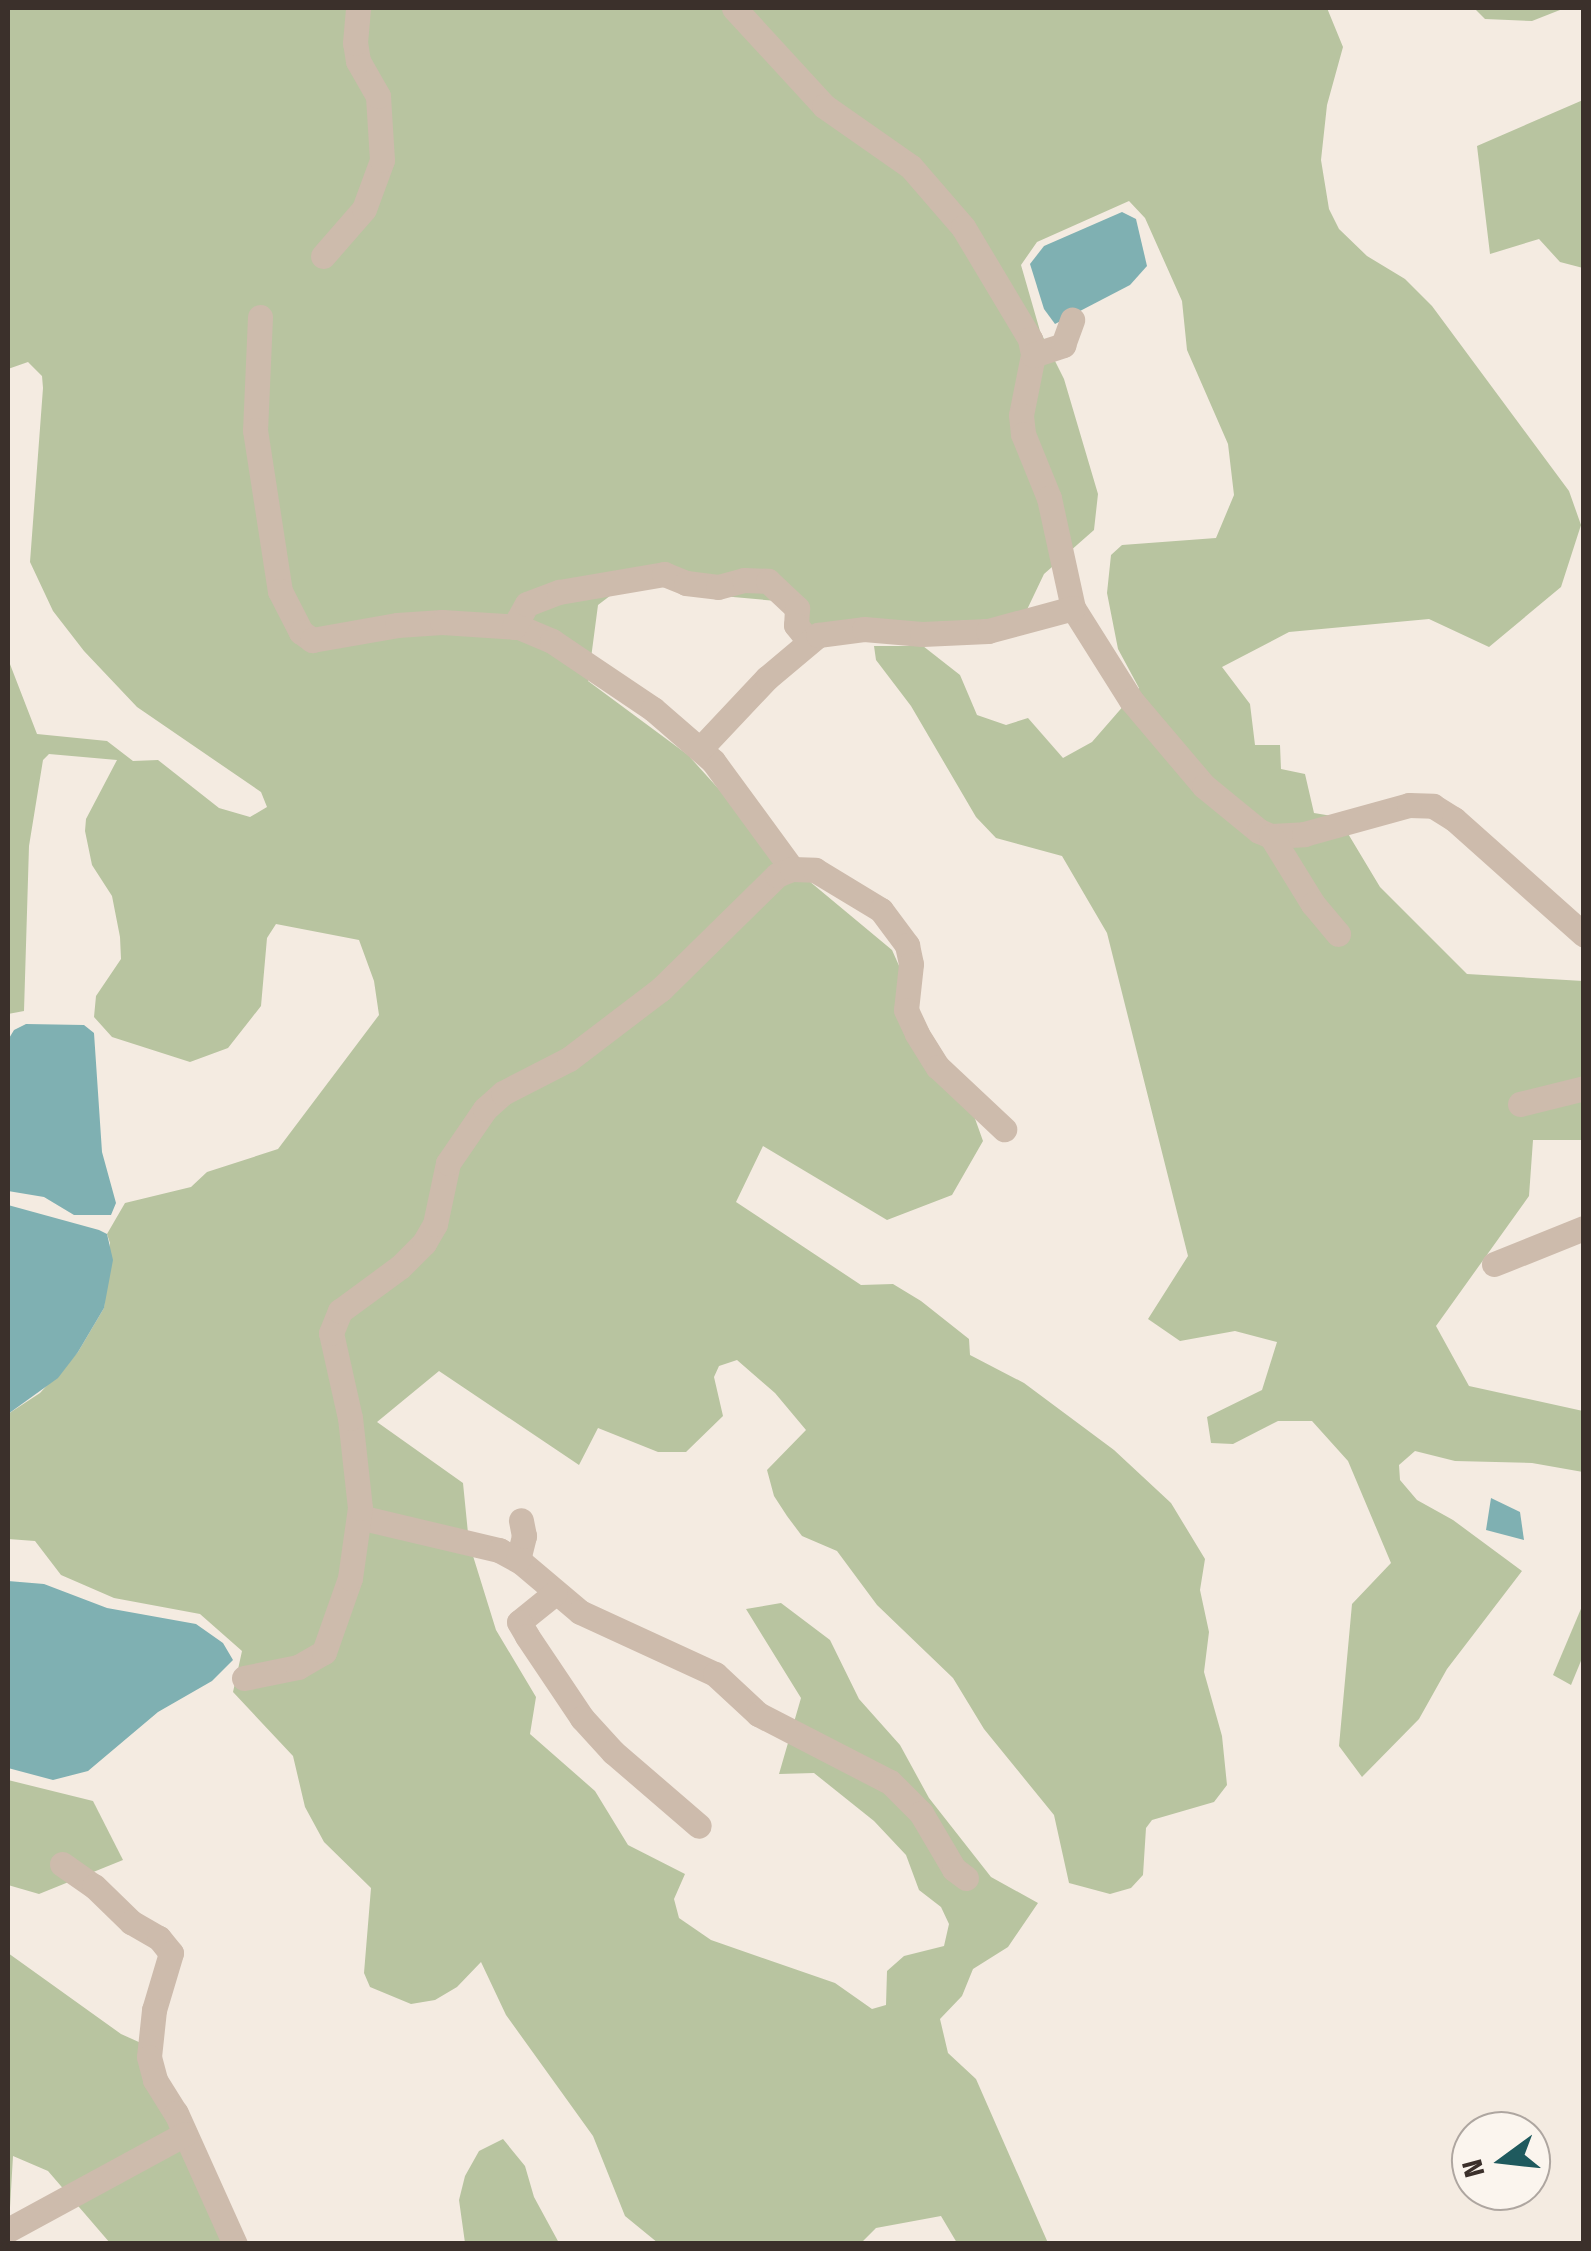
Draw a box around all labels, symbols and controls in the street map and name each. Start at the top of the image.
north arrow [1451,2111,1551,2211]
text: N [1455,2156,1492,2181]

